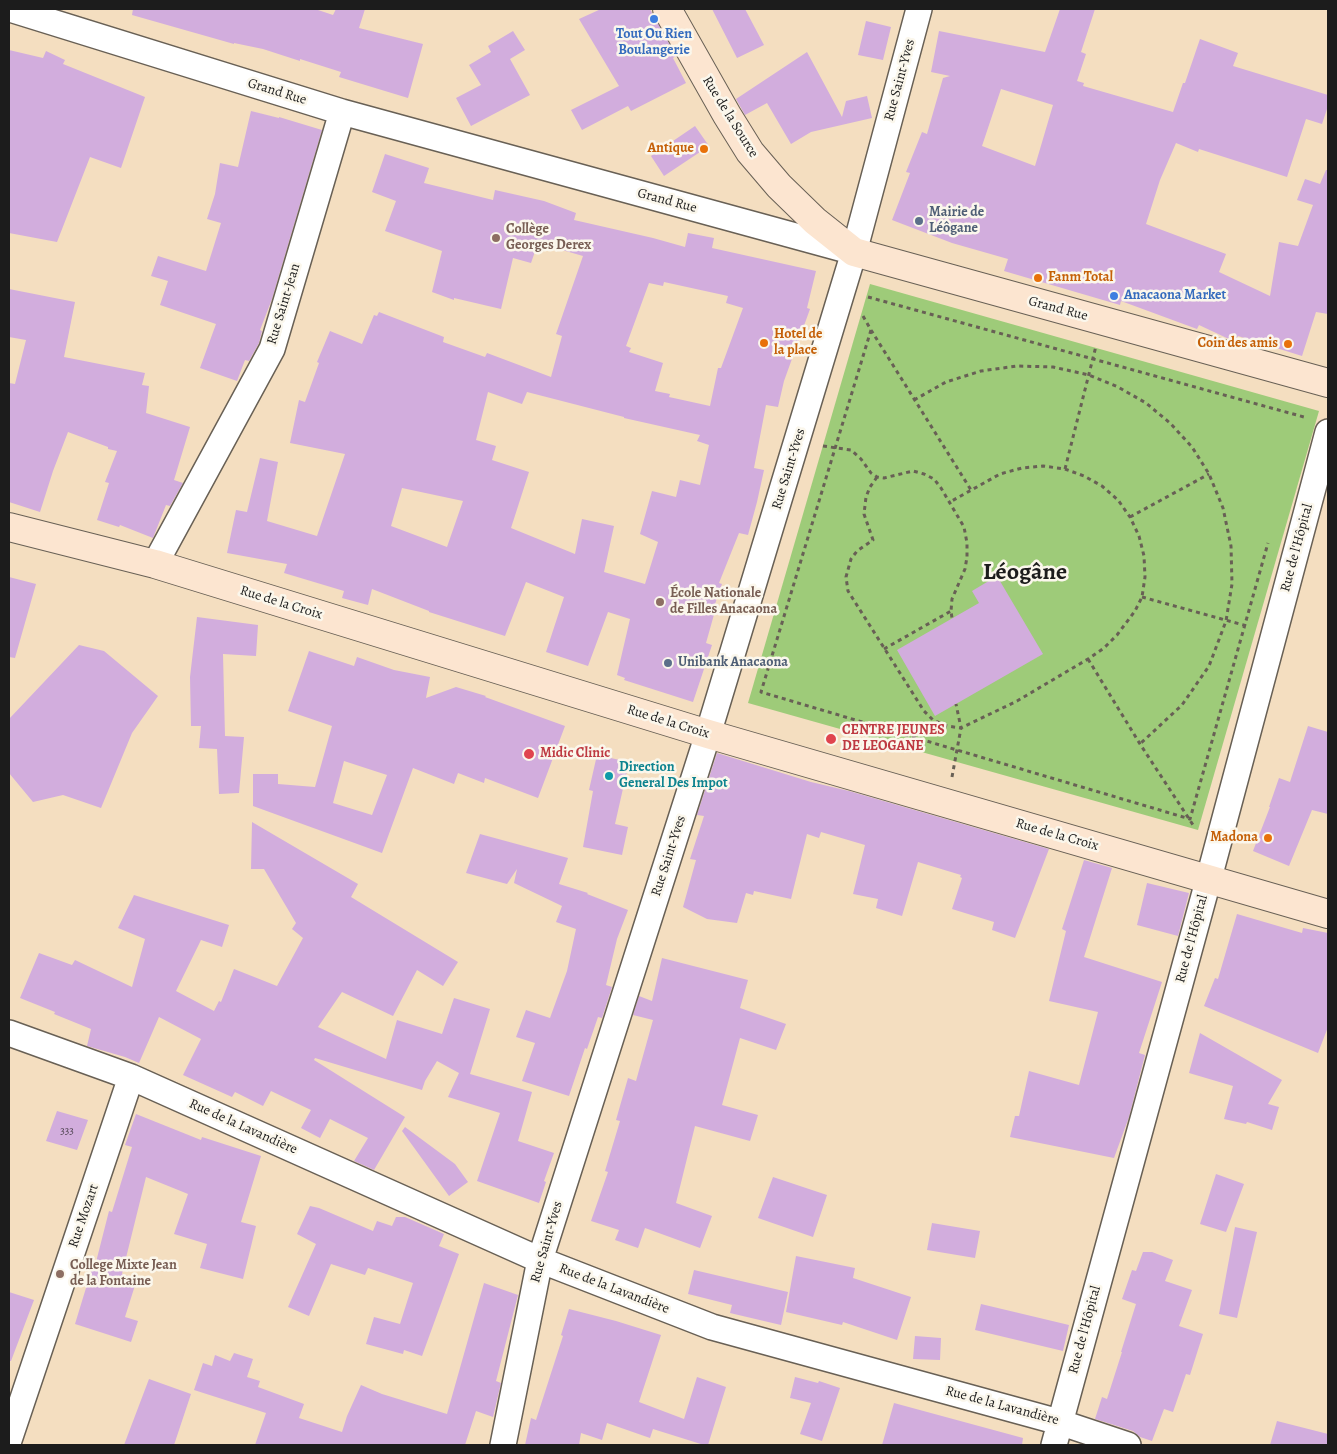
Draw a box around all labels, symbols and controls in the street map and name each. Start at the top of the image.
marker: Tout Ou Rien Boulangerie [648,13,660,25]
place label: Tout Ou Rien Boulangerie [616,27,692,59]
street label: Rue Saint-Yves [881,37,919,123]
street label: Rue de la Source [698,73,762,161]
street label: Grand Rue [245,75,309,109]
place label: Antique [648,141,694,157]
marker: Antique [698,143,710,155]
street label: Grand Rue [635,185,699,217]
place label: Mairie de Léôgane [929,205,984,238]
marker: Mairie de Léôgane [913,215,925,227]
place label: Collège Georges Derex [506,222,591,254]
marker: Collège Georges Derex [490,232,502,244]
street label: Rue Saint-Jean [264,261,304,347]
place label: Fanm Total [1048,270,1113,286]
marker: Fanm Total [1032,272,1044,284]
place label: Anacaona Market [1124,288,1226,304]
marker: Anacaona Market [1108,290,1120,302]
street label: Grand Rue [1026,293,1090,325]
place label: Hotel de la place [774,327,823,360]
place label: Coin des amis [1198,336,1278,352]
marker: Hotel de la place [758,337,770,349]
marker: Coin des amis [1282,338,1294,350]
street label: Rue Saint-Yves [769,426,809,512]
street label: Rue de l'Hôpital [1277,502,1317,594]
district label: Léogâne [983,559,1067,587]
street label: Rue de la Croix [238,582,324,624]
place label: École Nationale de Filles Anacaona [670,586,777,618]
marker: École Nationale de Filles Anacaona [654,596,666,608]
place label: Unibank Anacaona [678,655,788,671]
marker: Unibank Anacaona [662,657,674,669]
street label: Rue de la Croix [625,701,711,743]
place label: CENTRE JEUNES DE LEOGANE [842,723,945,756]
marker: CENTRE JEUNES DE LEOGANE [824,732,838,746]
place label: Midic Clinic [540,746,610,762]
marker: Midic Clinic [522,747,536,761]
place label: Direction General Des Impot [619,760,728,792]
marker: Direction General Des Impot [603,770,615,782]
street label: Rue Saint-Yves [648,813,690,899]
street label: Rue de la Croix [1014,815,1100,855]
place label: Madona [1210,830,1258,846]
marker: Madona [1262,832,1274,844]
street label: Rue de l'Hôpital [1172,893,1212,985]
street label: Rue de la Lavandière [186,1096,300,1158]
house number: 333 [60,1124,74,1138]
street label: Rue Mozart [65,1182,103,1250]
street label: Rue Saint-Yves [527,1199,567,1285]
place label: College Mixte Jean de la Fontaine [70,1258,177,1290]
street label: Rue de la Lavandière [556,1260,672,1318]
marker: College Mixte Jean de la Fontaine [54,1268,66,1280]
street label: Rue de l'Hôpital [1065,1284,1105,1376]
street label: Rue de la Lavandière [943,1383,1061,1429]

